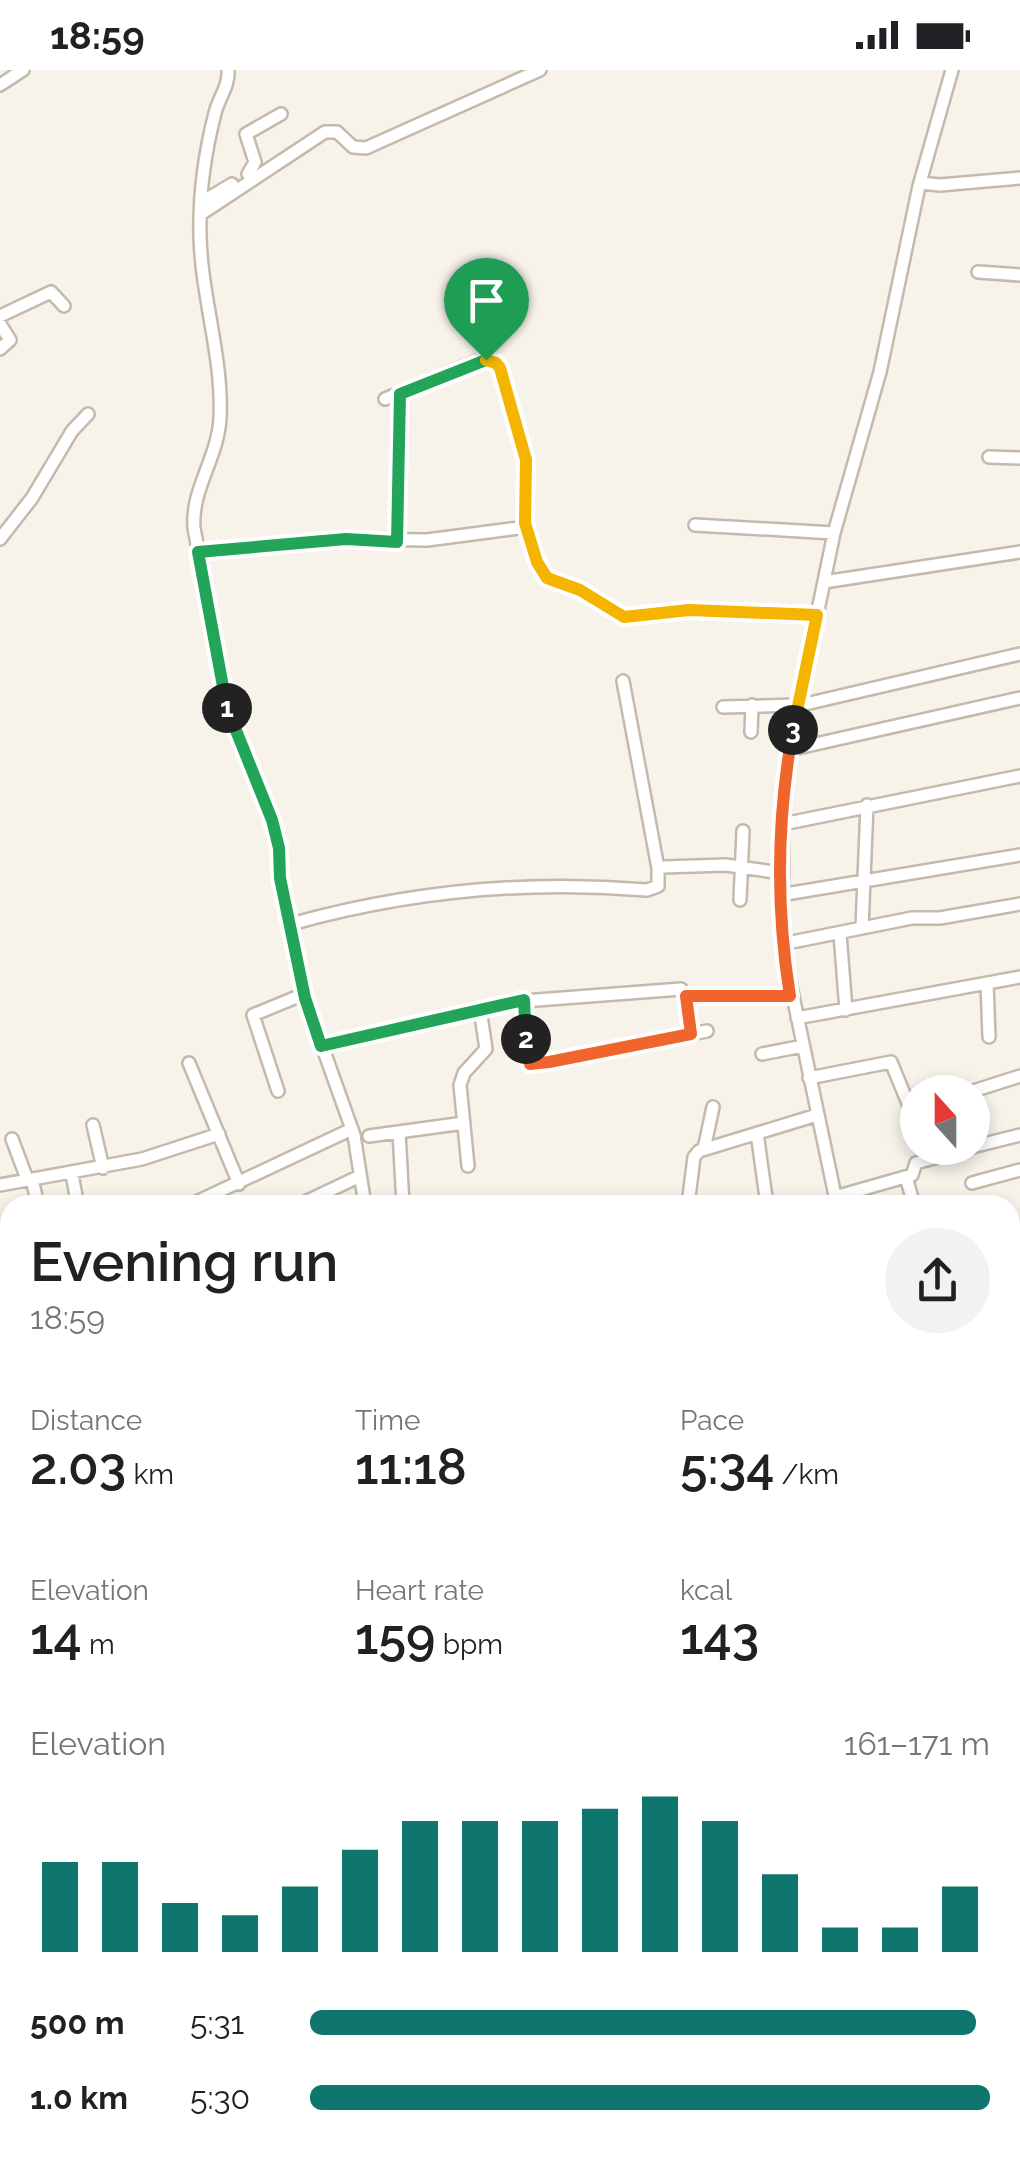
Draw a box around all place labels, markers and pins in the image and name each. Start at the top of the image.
pin [444,258,529,361]
pin: 1 [202,683,252,733]
pin: 3 [768,705,818,755]
pin: 2 [501,1014,551,1064]

